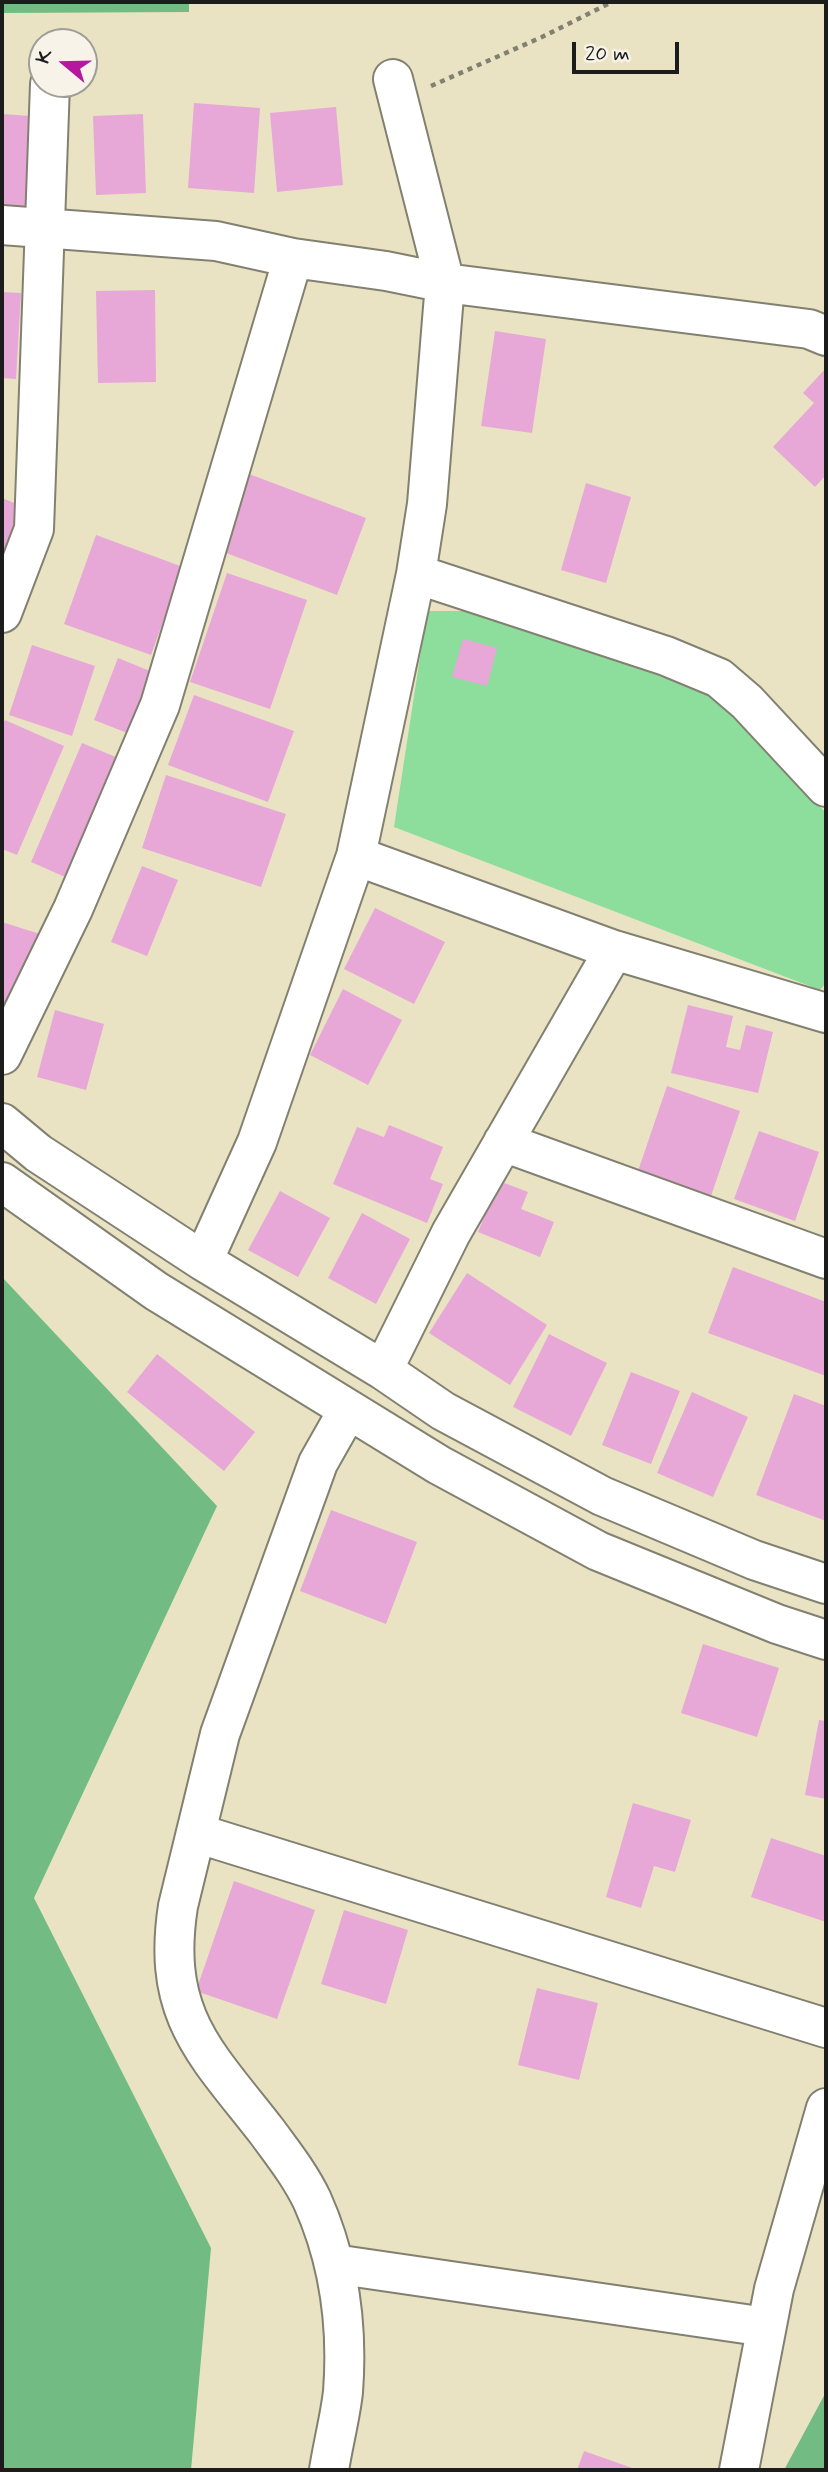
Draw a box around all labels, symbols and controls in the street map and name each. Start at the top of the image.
north arrow [28,28,98,98]
scale bar [576,28,683,72]
text: 20 m [585,40,630,68]
text: K [31,46,59,67]

